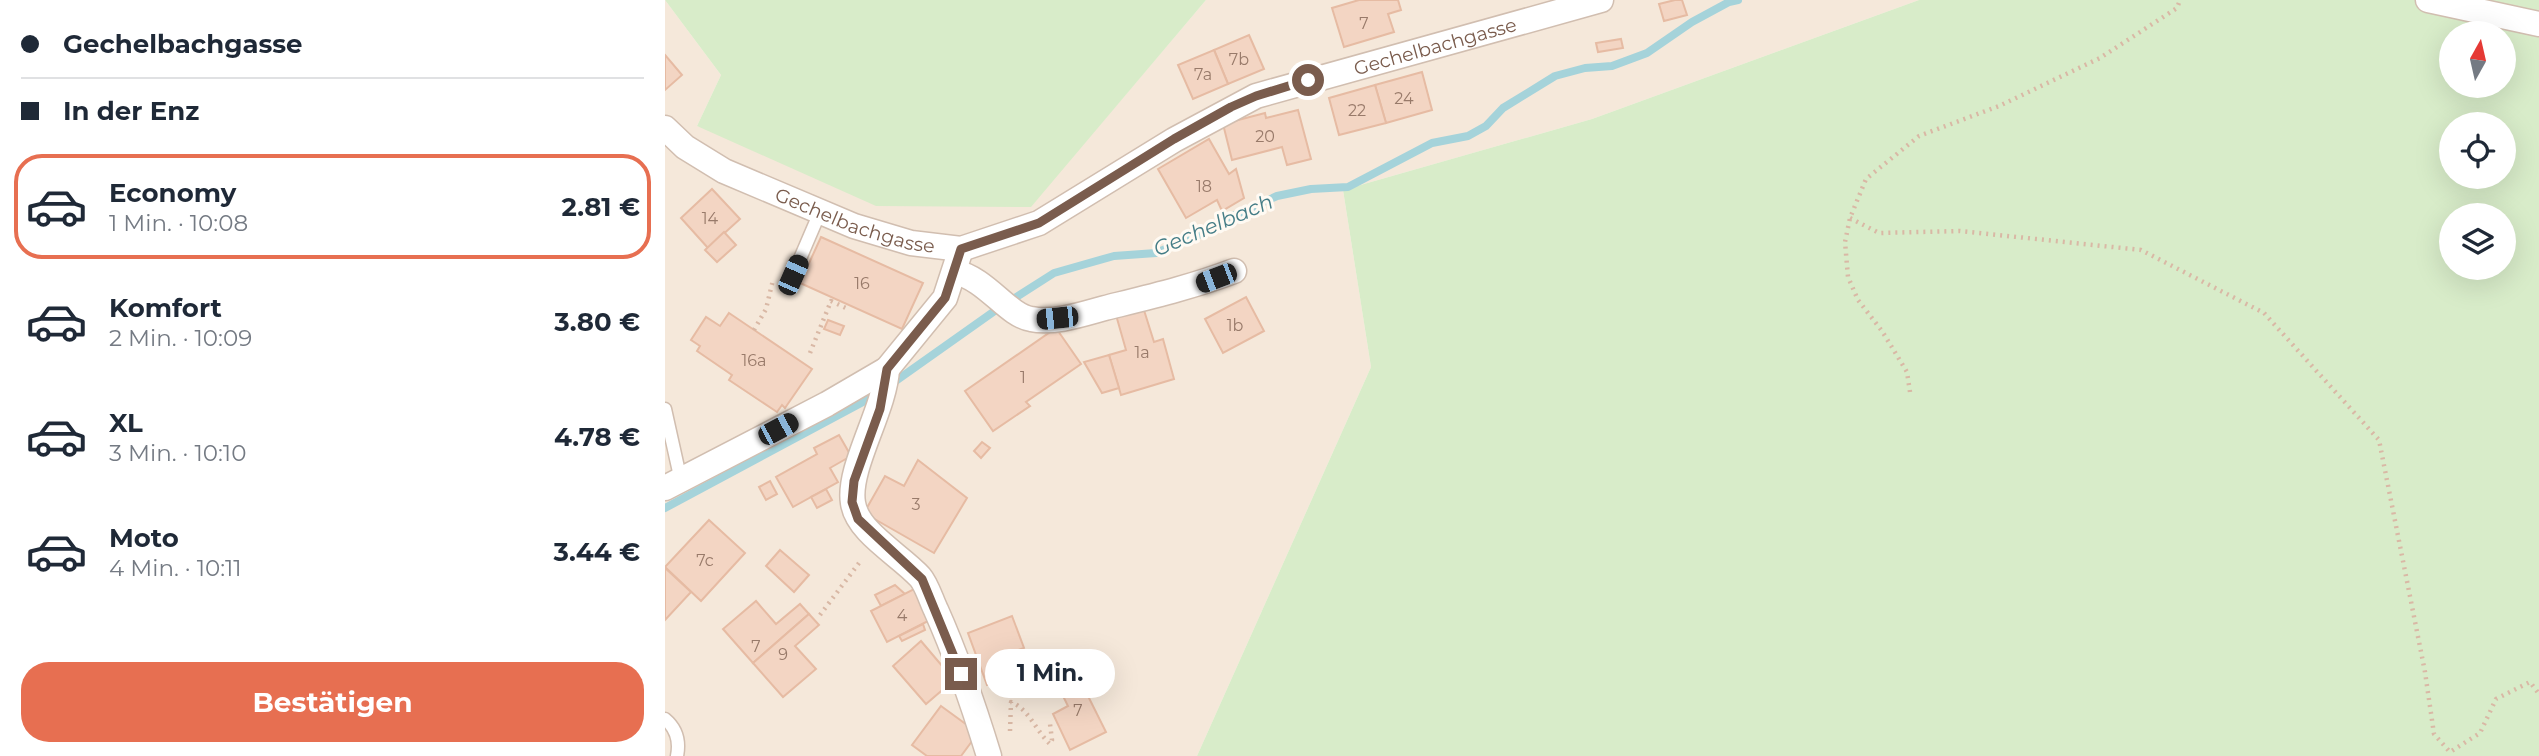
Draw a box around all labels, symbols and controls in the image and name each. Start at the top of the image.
street label: Gechelbachgasse [1351,13,1519,80]
house number: 7 [1359,14,1369,33]
north arrow [2439,21,2517,98]
map controls [2439,21,2516,280]
text: Gechelbachgasse [63,28,302,60]
house number: 7b [1229,50,1249,69]
route start [1292,64,1324,96]
house number: 7a [1194,65,1212,84]
house number: 24 [1394,89,1414,108]
text: In der Enz [63,95,199,127]
house number: 22 [1348,101,1366,120]
button: locate [2439,112,2516,189]
house number: 20 [1255,127,1275,146]
icon: car [25,175,88,238]
text: Economy [109,177,236,209]
house number: 18 [1196,177,1212,196]
street label: Gechelbachgasse [772,182,936,257]
water label: Gechelbach [1149,189,1277,261]
text: 2.81 € [562,191,640,223]
button: layers [2439,203,2516,280]
text: 1 Min. · 10:08 [109,209,248,237]
house number: 14 [702,209,719,228]
car [775,252,812,298]
car [1193,261,1240,295]
house number: 16 [854,274,870,293]
icon: car [25,290,88,353]
text: Komfort [109,292,222,324]
car [1036,305,1079,331]
text: 3.80 € [554,306,640,338]
house number: 1b [1227,316,1243,335]
text: 2 Min. · 10:09 [109,324,252,352]
house number: 1a [1134,343,1150,362]
house number: 16a [742,351,766,370]
house number: 1 [1020,368,1026,387]
icon: car [25,405,88,468]
text: XL [109,407,143,439]
car [755,410,802,448]
text: 4.78 € [554,421,640,453]
text: 3 Min. · 10:10 [109,439,246,467]
house number: 3 [911,495,921,514]
icon: car [25,520,88,583]
text: Moto [109,522,179,554]
text: 3.44 € [554,536,640,568]
house number: 7c [696,551,714,570]
text: 4 Min. · 10:11 [109,554,242,582]
house number: 4 [897,606,908,625]
house number: 7 [751,637,761,656]
house number: 9 [778,645,788,664]
callout: 1 Min. [985,650,1115,698]
route end [945,658,977,690]
text: 1 Min. [1017,659,1083,687]
button: Bestätigen [21,662,644,742]
house number: 7 [1073,701,1083,720]

